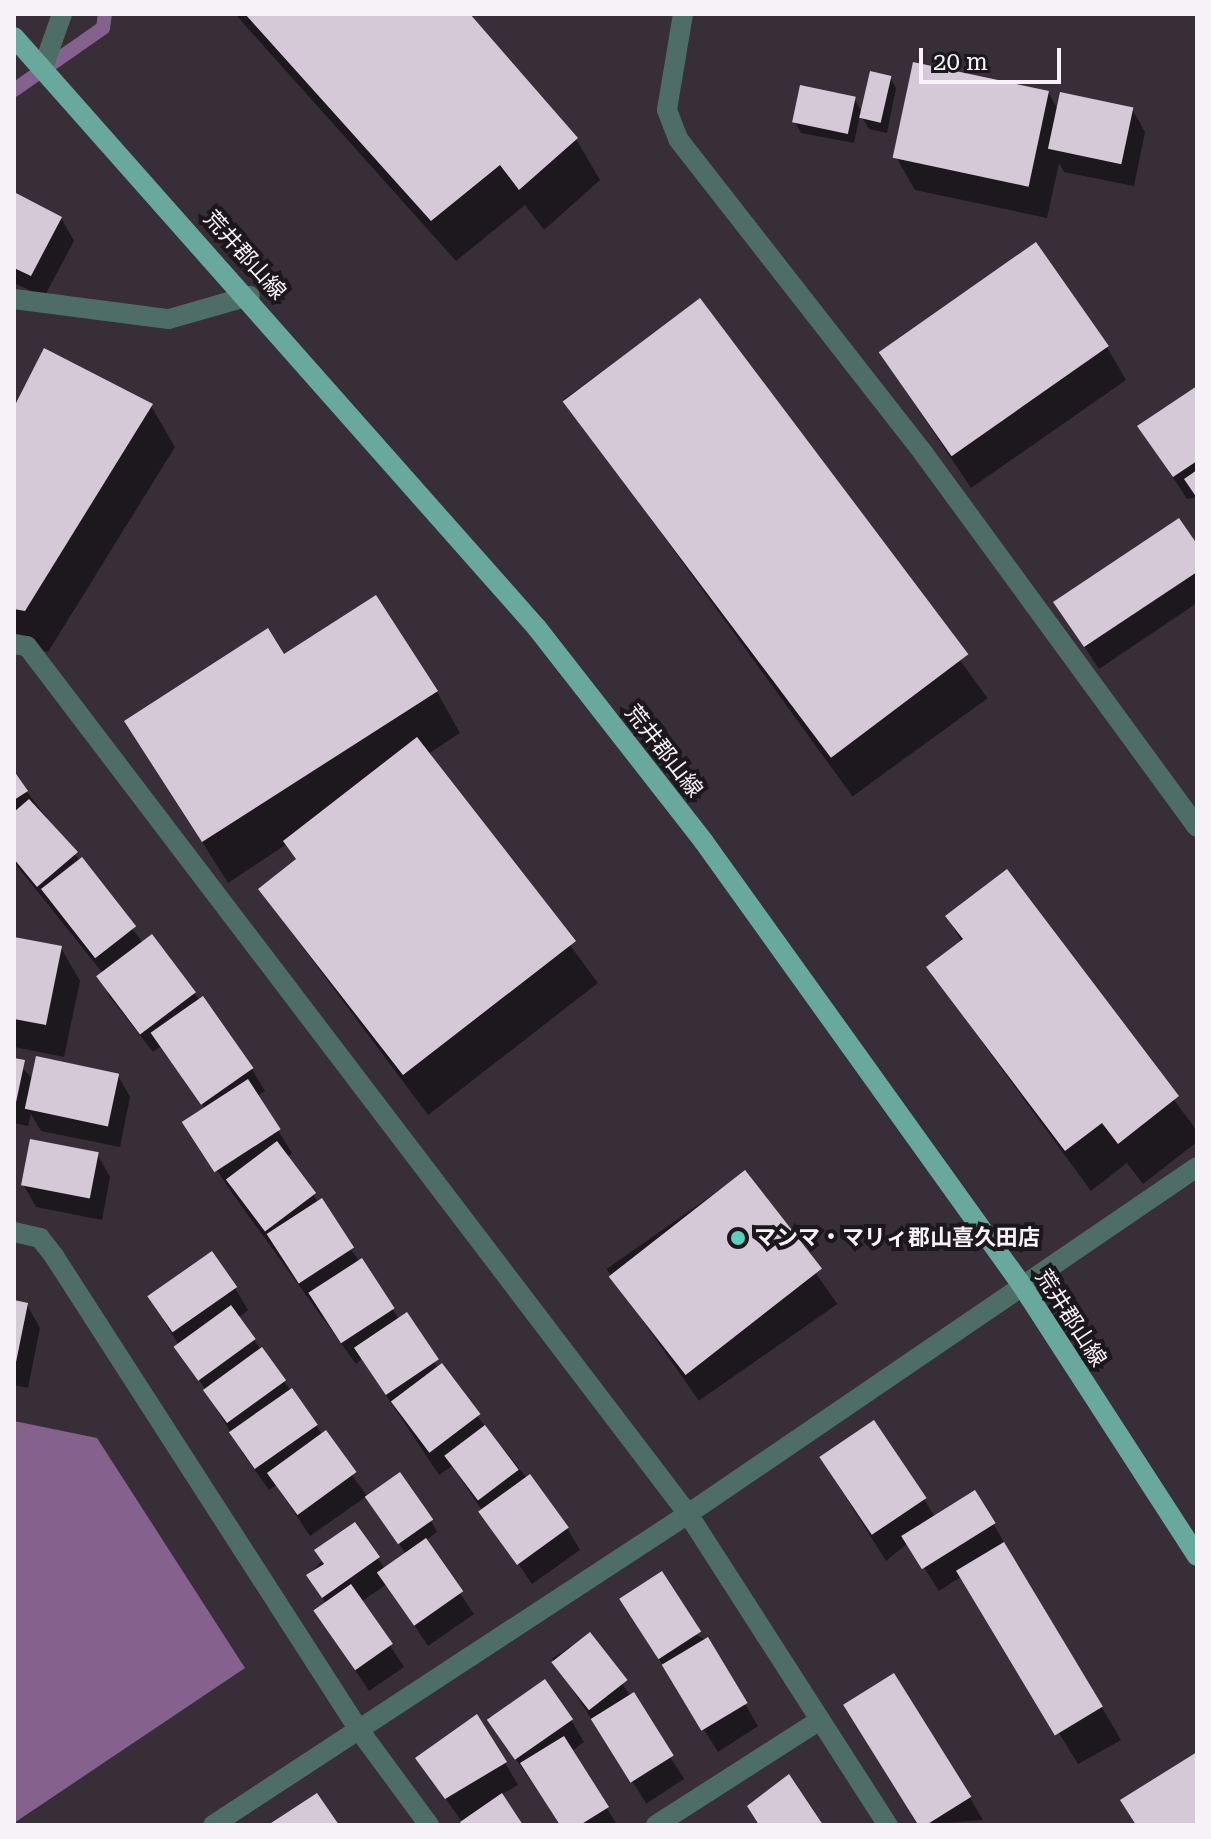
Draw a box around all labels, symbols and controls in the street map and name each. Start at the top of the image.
scale bar [923,32,1065,82]
text: 20 m [933,48,988,76]
street label: 荒井郡山線 [198,205,292,305]
street label: 荒井郡山線 [620,700,708,802]
place label: マンマ・マリィ郡山喜久田店 [754,1225,1040,1251]
marker: マンマ・マリィ郡山喜久田店 [729,1229,747,1247]
street label: 荒井郡山線 [1030,1265,1112,1371]

